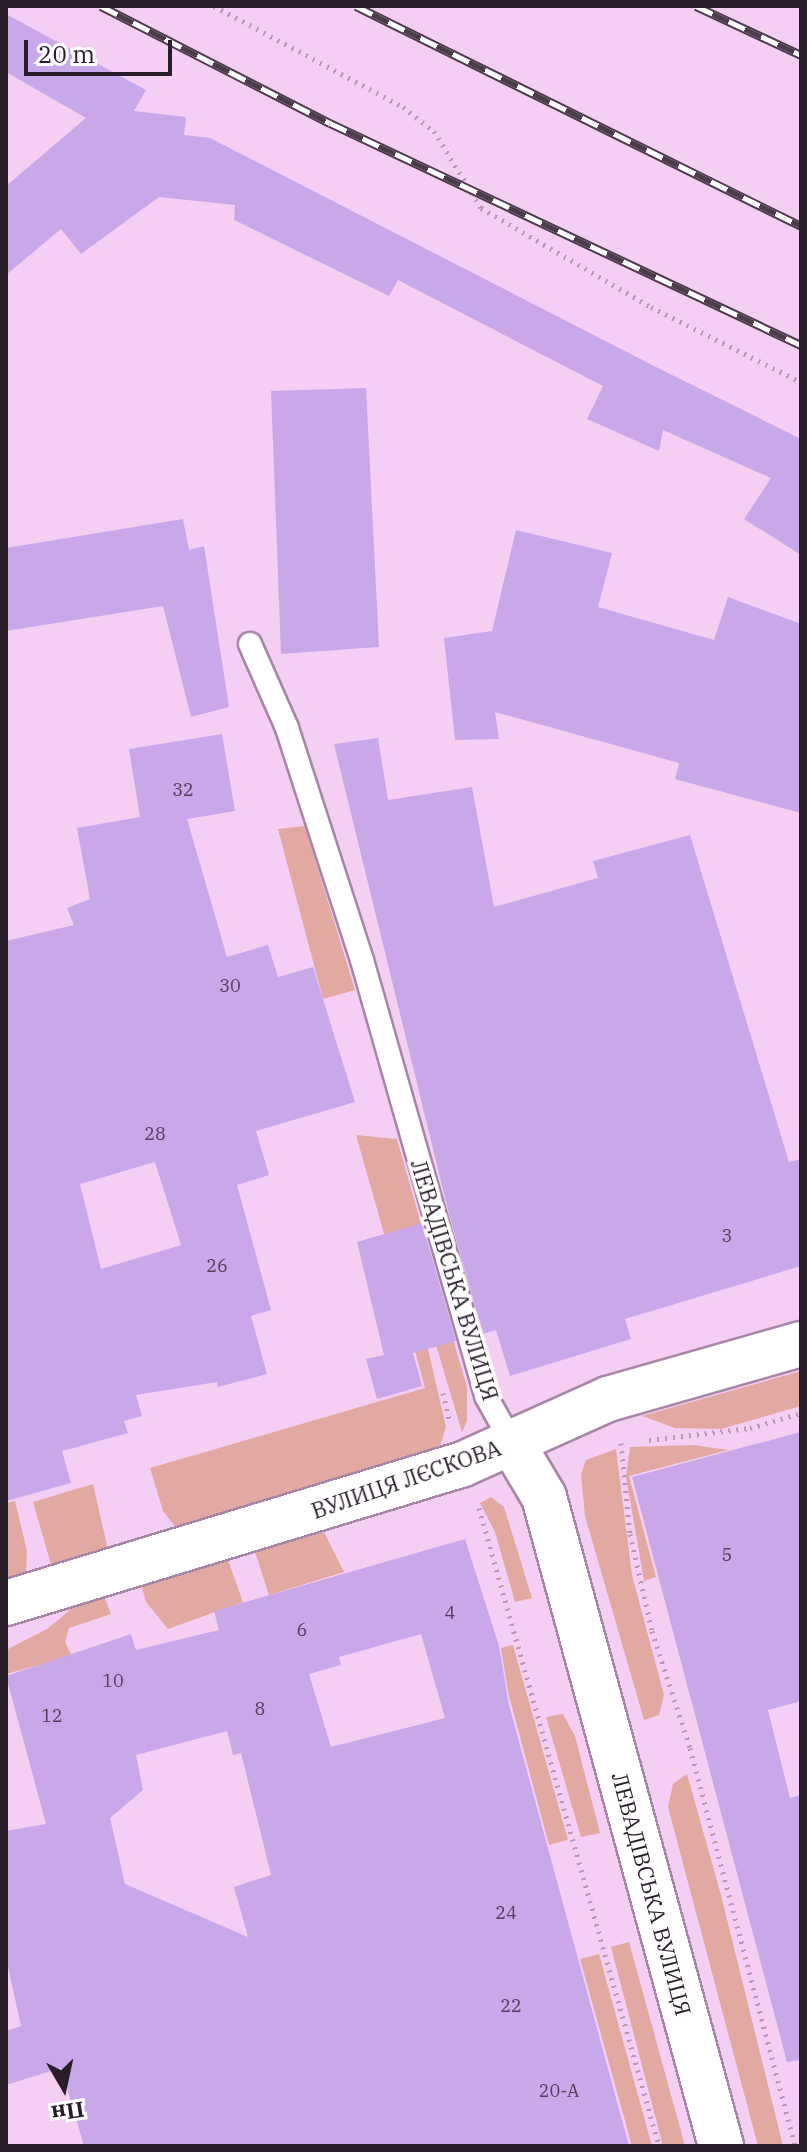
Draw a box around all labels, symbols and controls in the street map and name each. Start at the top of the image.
scale bar [28,24,176,74]
text: 20 m [38,38,95,70]
house number: 32 [172,779,194,801]
house number: 30 [219,975,241,997]
house number: 28 [144,1123,166,1145]
street label: ЛЕВАДІВСЬКА ВУЛИЦЯ [406,1156,504,1404]
house number: 3 [722,1225,732,1247]
house number: 26 [206,1255,228,1277]
street label: ВУЛИЦЯ ЛЄСКОВА [308,1434,504,1524]
house number: 5 [722,1544,732,1566]
house number: 4 [445,1602,455,1624]
house number: 6 [297,1619,307,1641]
house number: 10 [102,1670,124,1692]
house number: 8 [255,1698,265,1720]
house number: 12 [41,1705,63,1727]
street label: ЛЕВАДІВСЬКА ВУЛИЦЯ [607,1770,697,2018]
house number: 24 [495,1902,517,1924]
house number: 22 [500,1995,522,2017]
north arrow [24,2048,104,2128]
house number: 20-А [539,2080,579,2102]
text: Пн [49,2095,86,2129]

